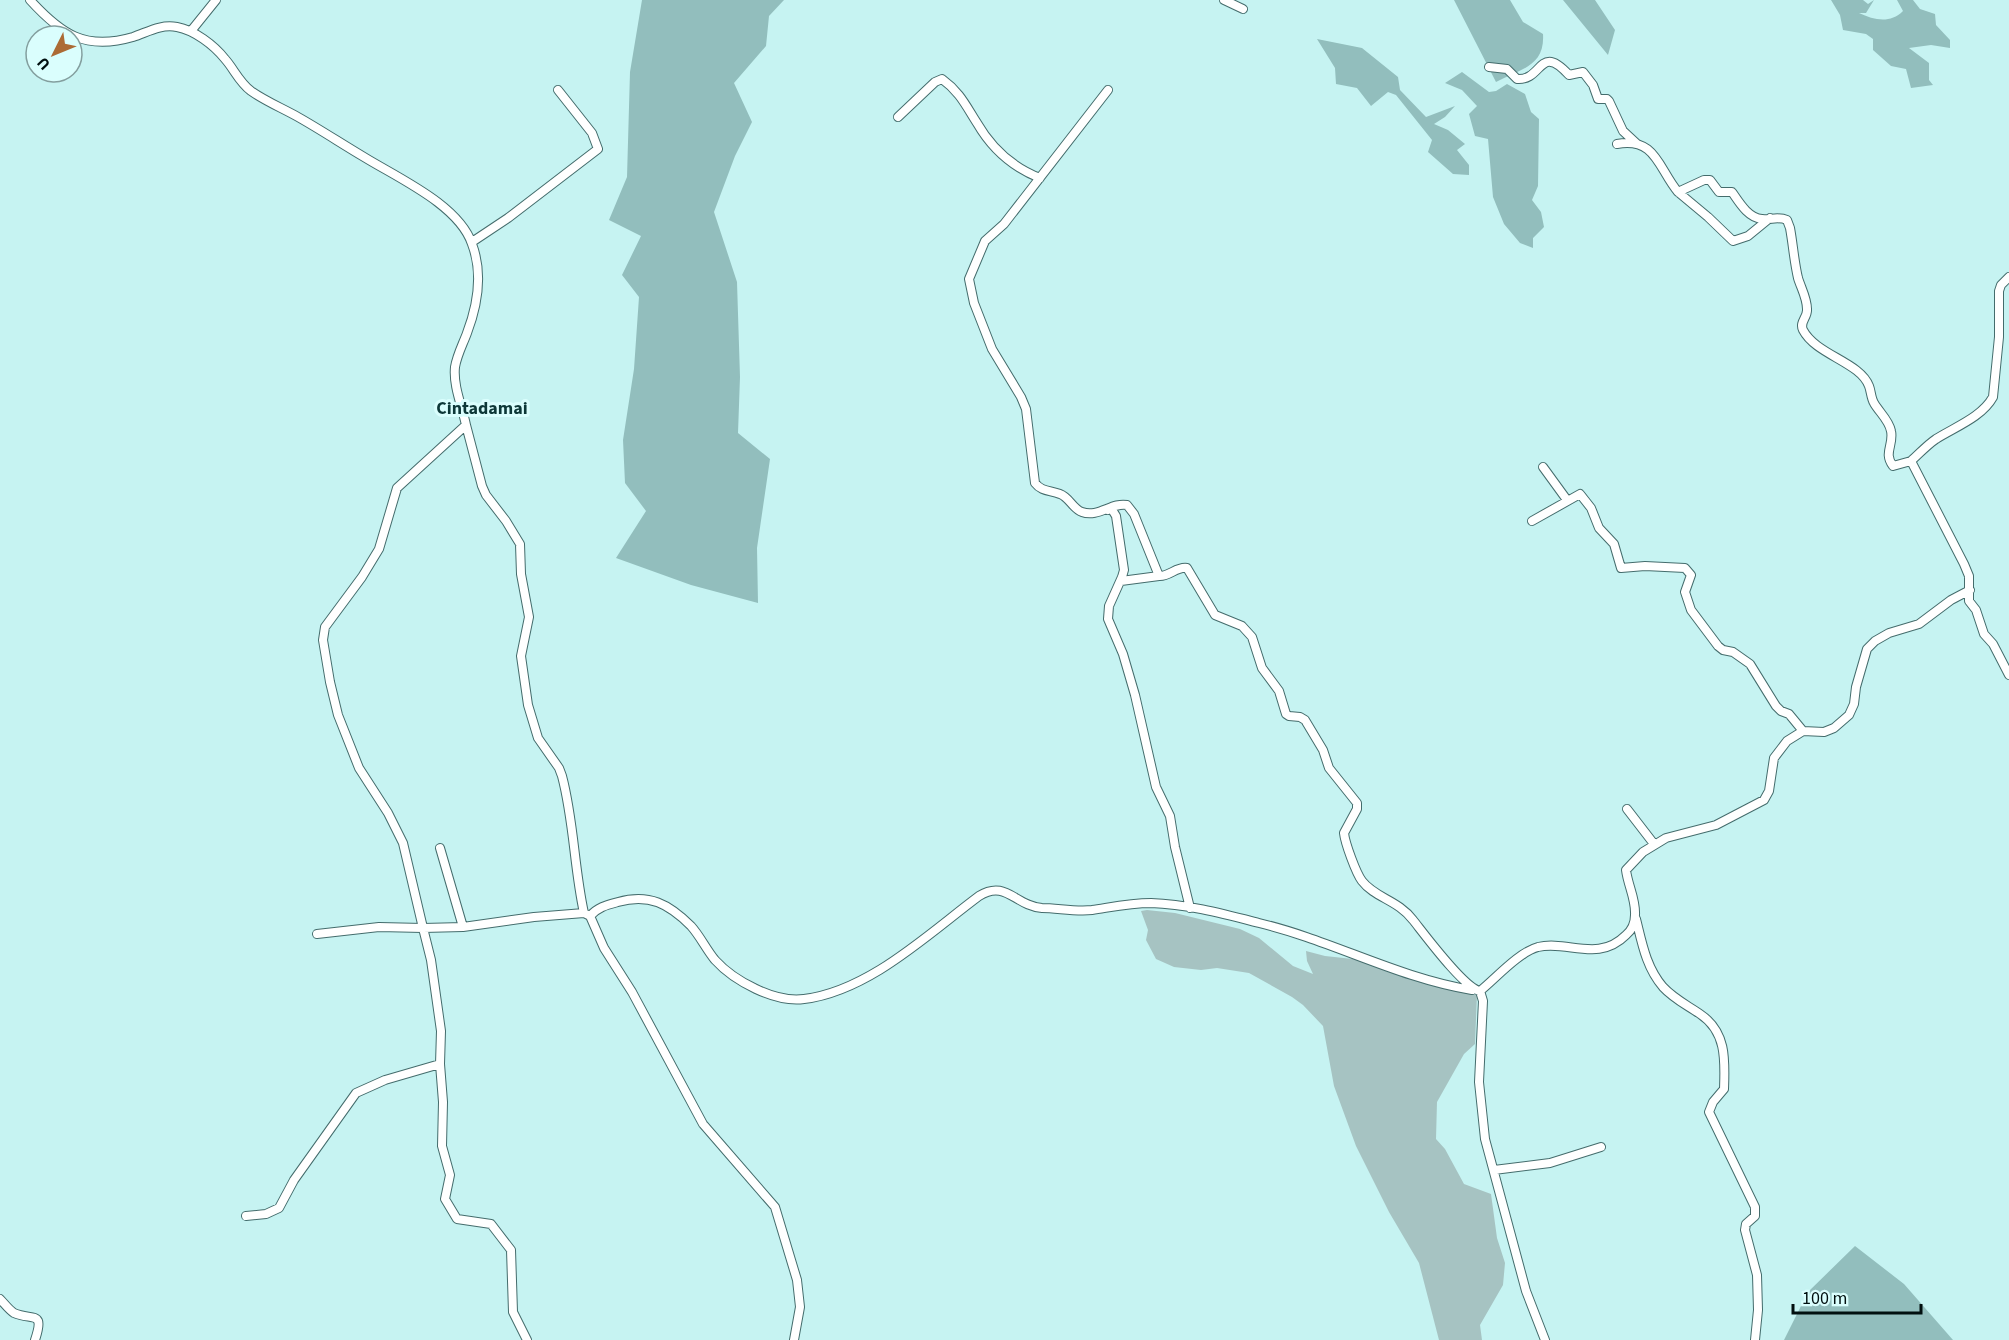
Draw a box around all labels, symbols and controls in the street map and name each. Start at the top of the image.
north arrow [24,24,84,84]
text: U [32,52,55,75]
district label: Cintadamai [436,396,528,421]
scale bar [1793,1277,1920,1315]
text: 100 m [1802,1286,1847,1311]

